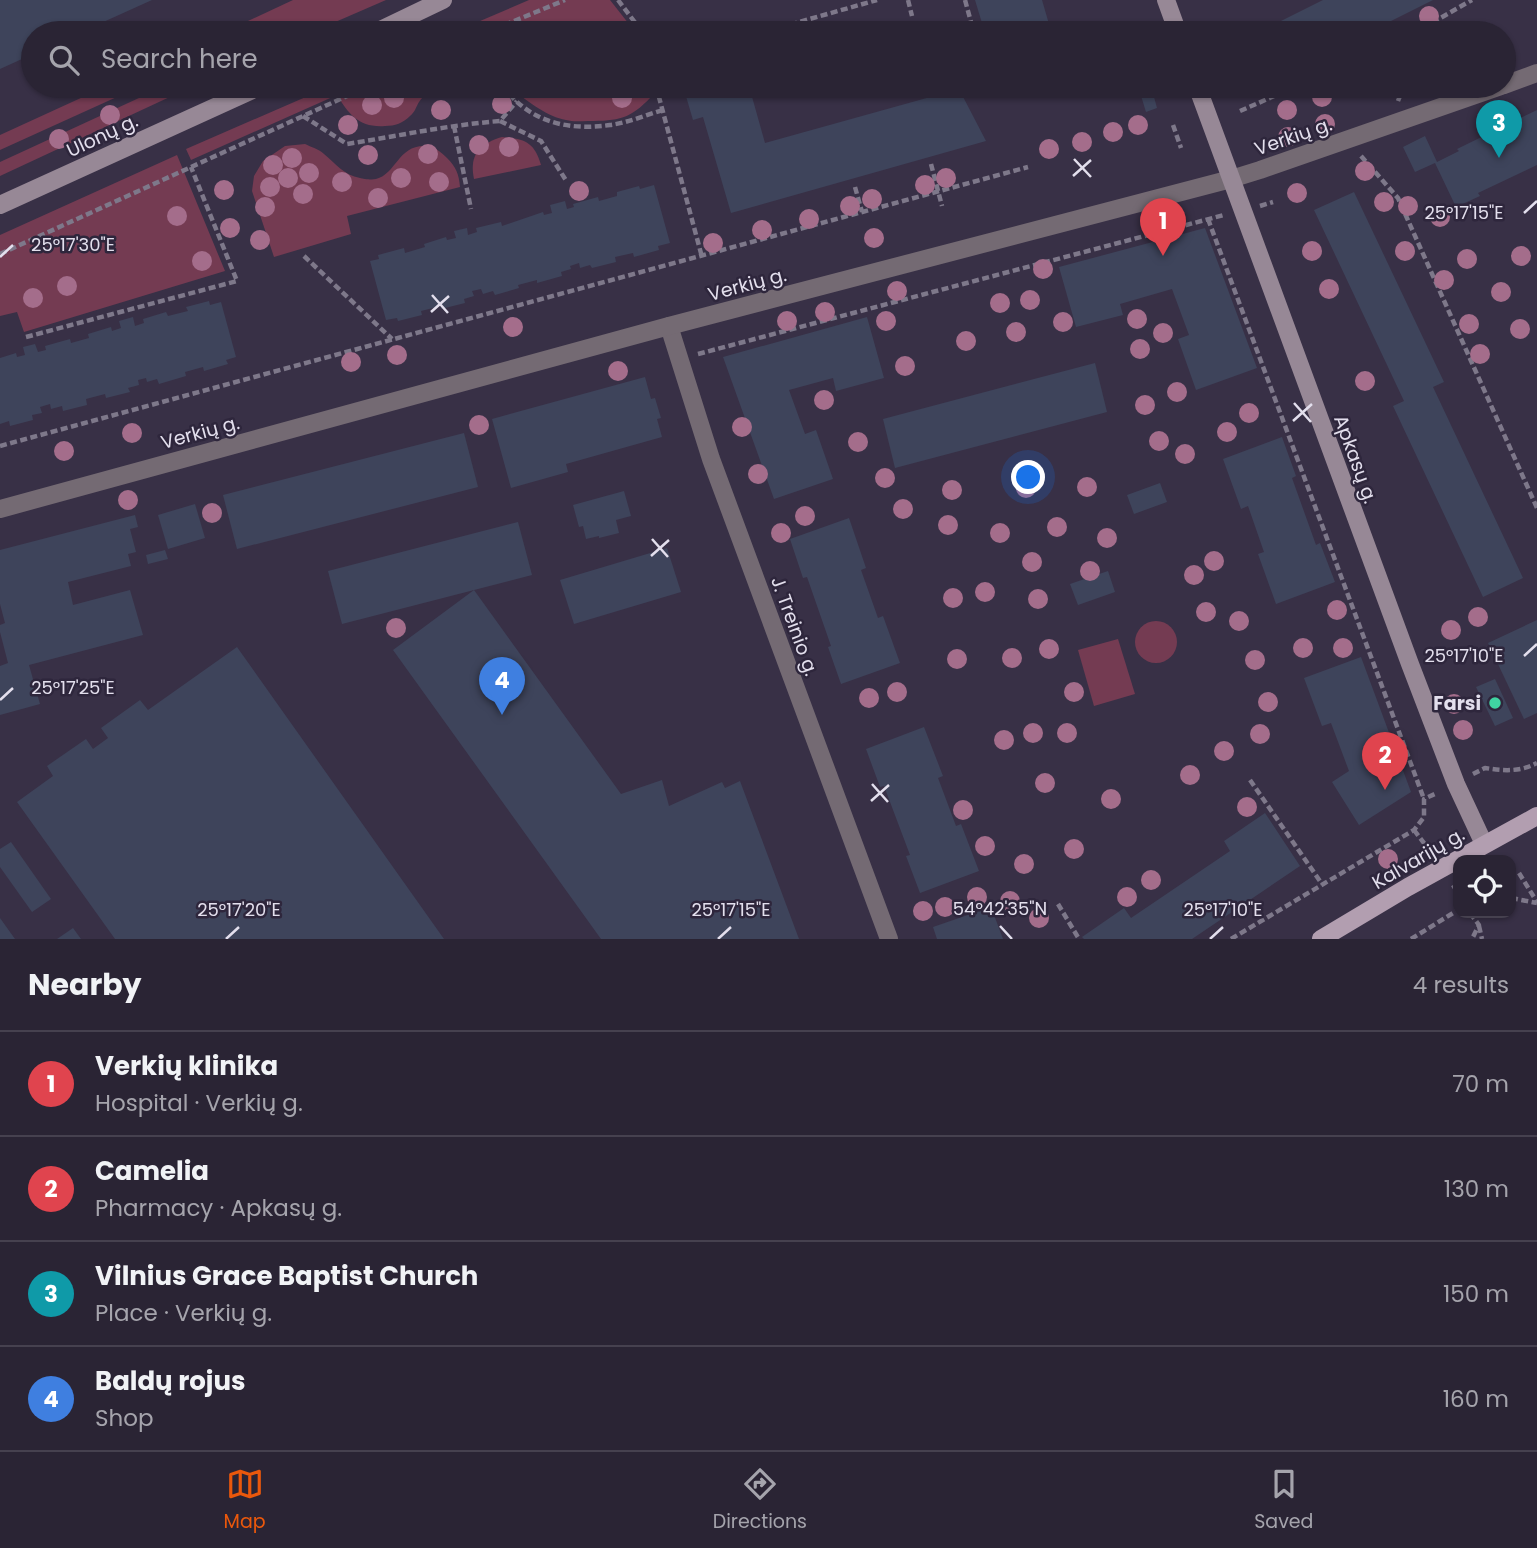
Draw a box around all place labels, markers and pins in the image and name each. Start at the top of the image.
pin: 3 [1476,100,1522,158]
pin: 1 [1140,198,1186,256]
pin: 4 [479,657,525,715]
place label: Farsi [1433,690,1481,717]
marker: Farsi [1487,695,1503,711]
pin: 2 [1362,732,1408,790]

